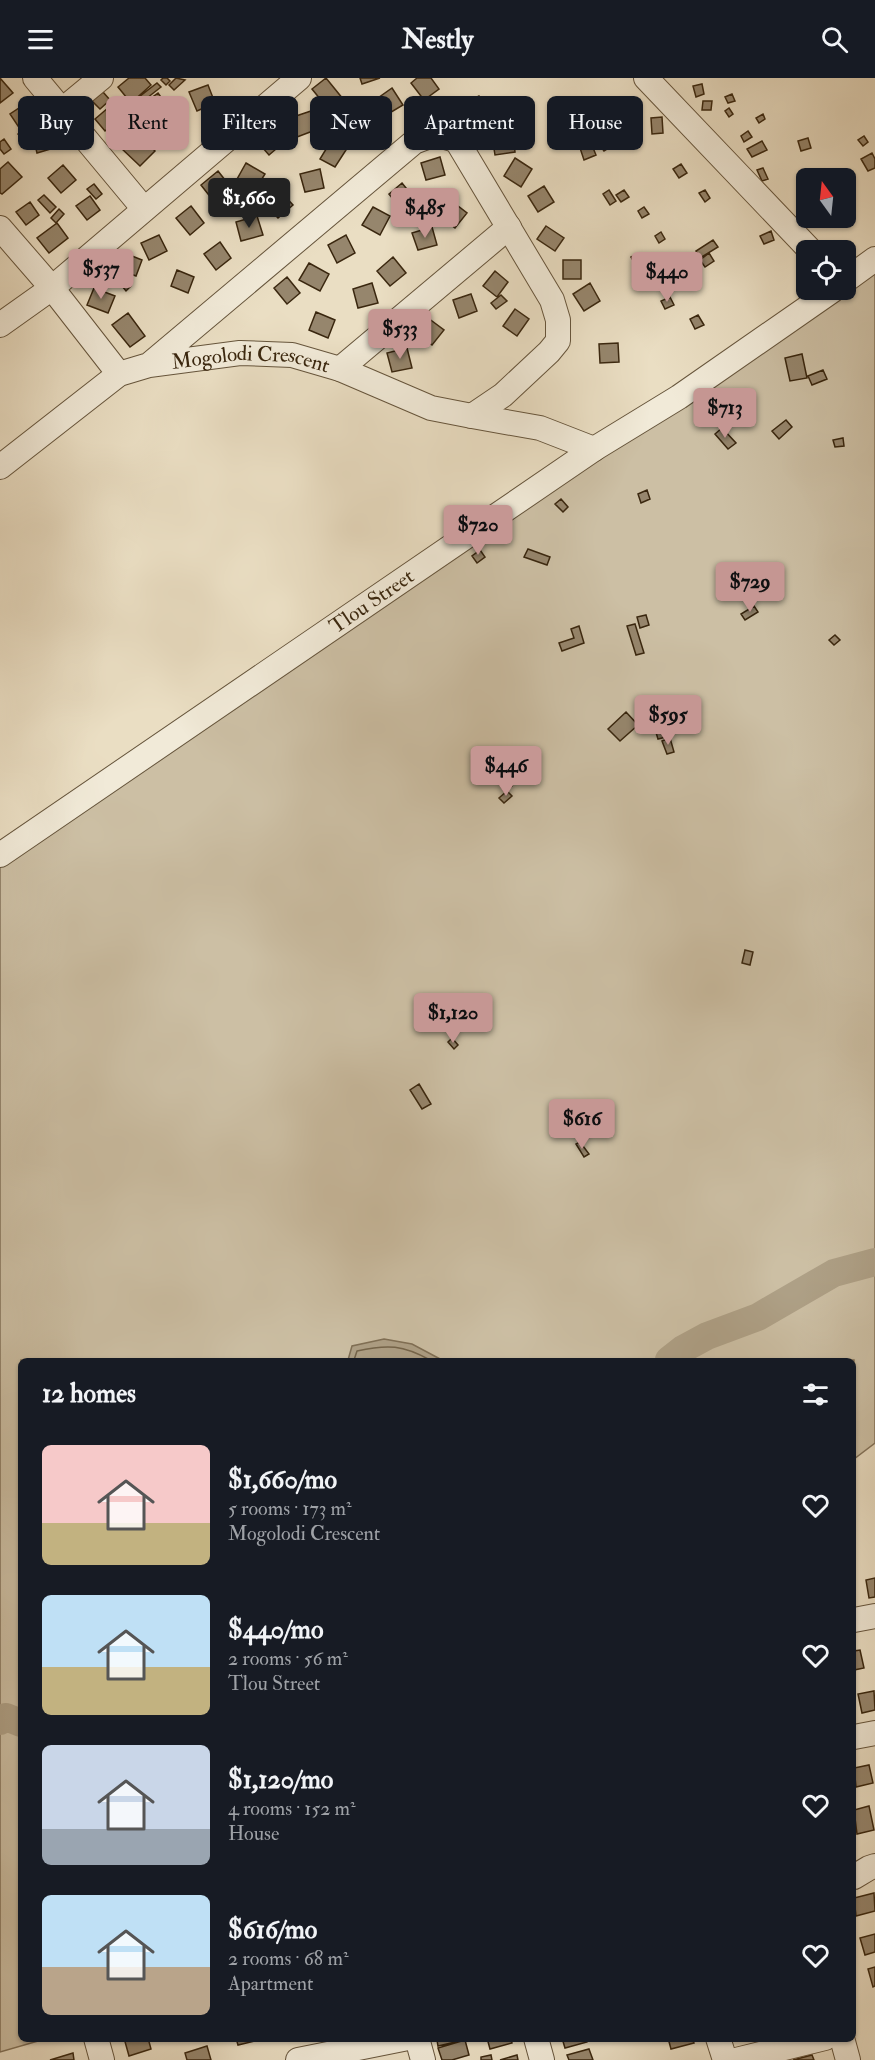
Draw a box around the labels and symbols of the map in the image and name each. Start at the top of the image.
north arrow [796,168,856,228]
pin: $1,660 [200,178,298,229]
pin: $485 [389,188,461,239]
pin: $537 [65,249,137,300]
pin: $440 [631,252,703,303]
pin: $533 [364,309,436,360]
street label: Mogolodi Crescent [170,340,333,379]
pin: $713 [689,388,761,439]
pin: $720 [442,505,514,556]
pin: $729 [714,562,786,613]
street label: Tlou Street [324,563,420,640]
pin: $595 [632,695,704,746]
pin: $446 [470,746,542,797]
pin: $1,120 [404,993,502,1044]
pin: $616 [546,1099,618,1150]

